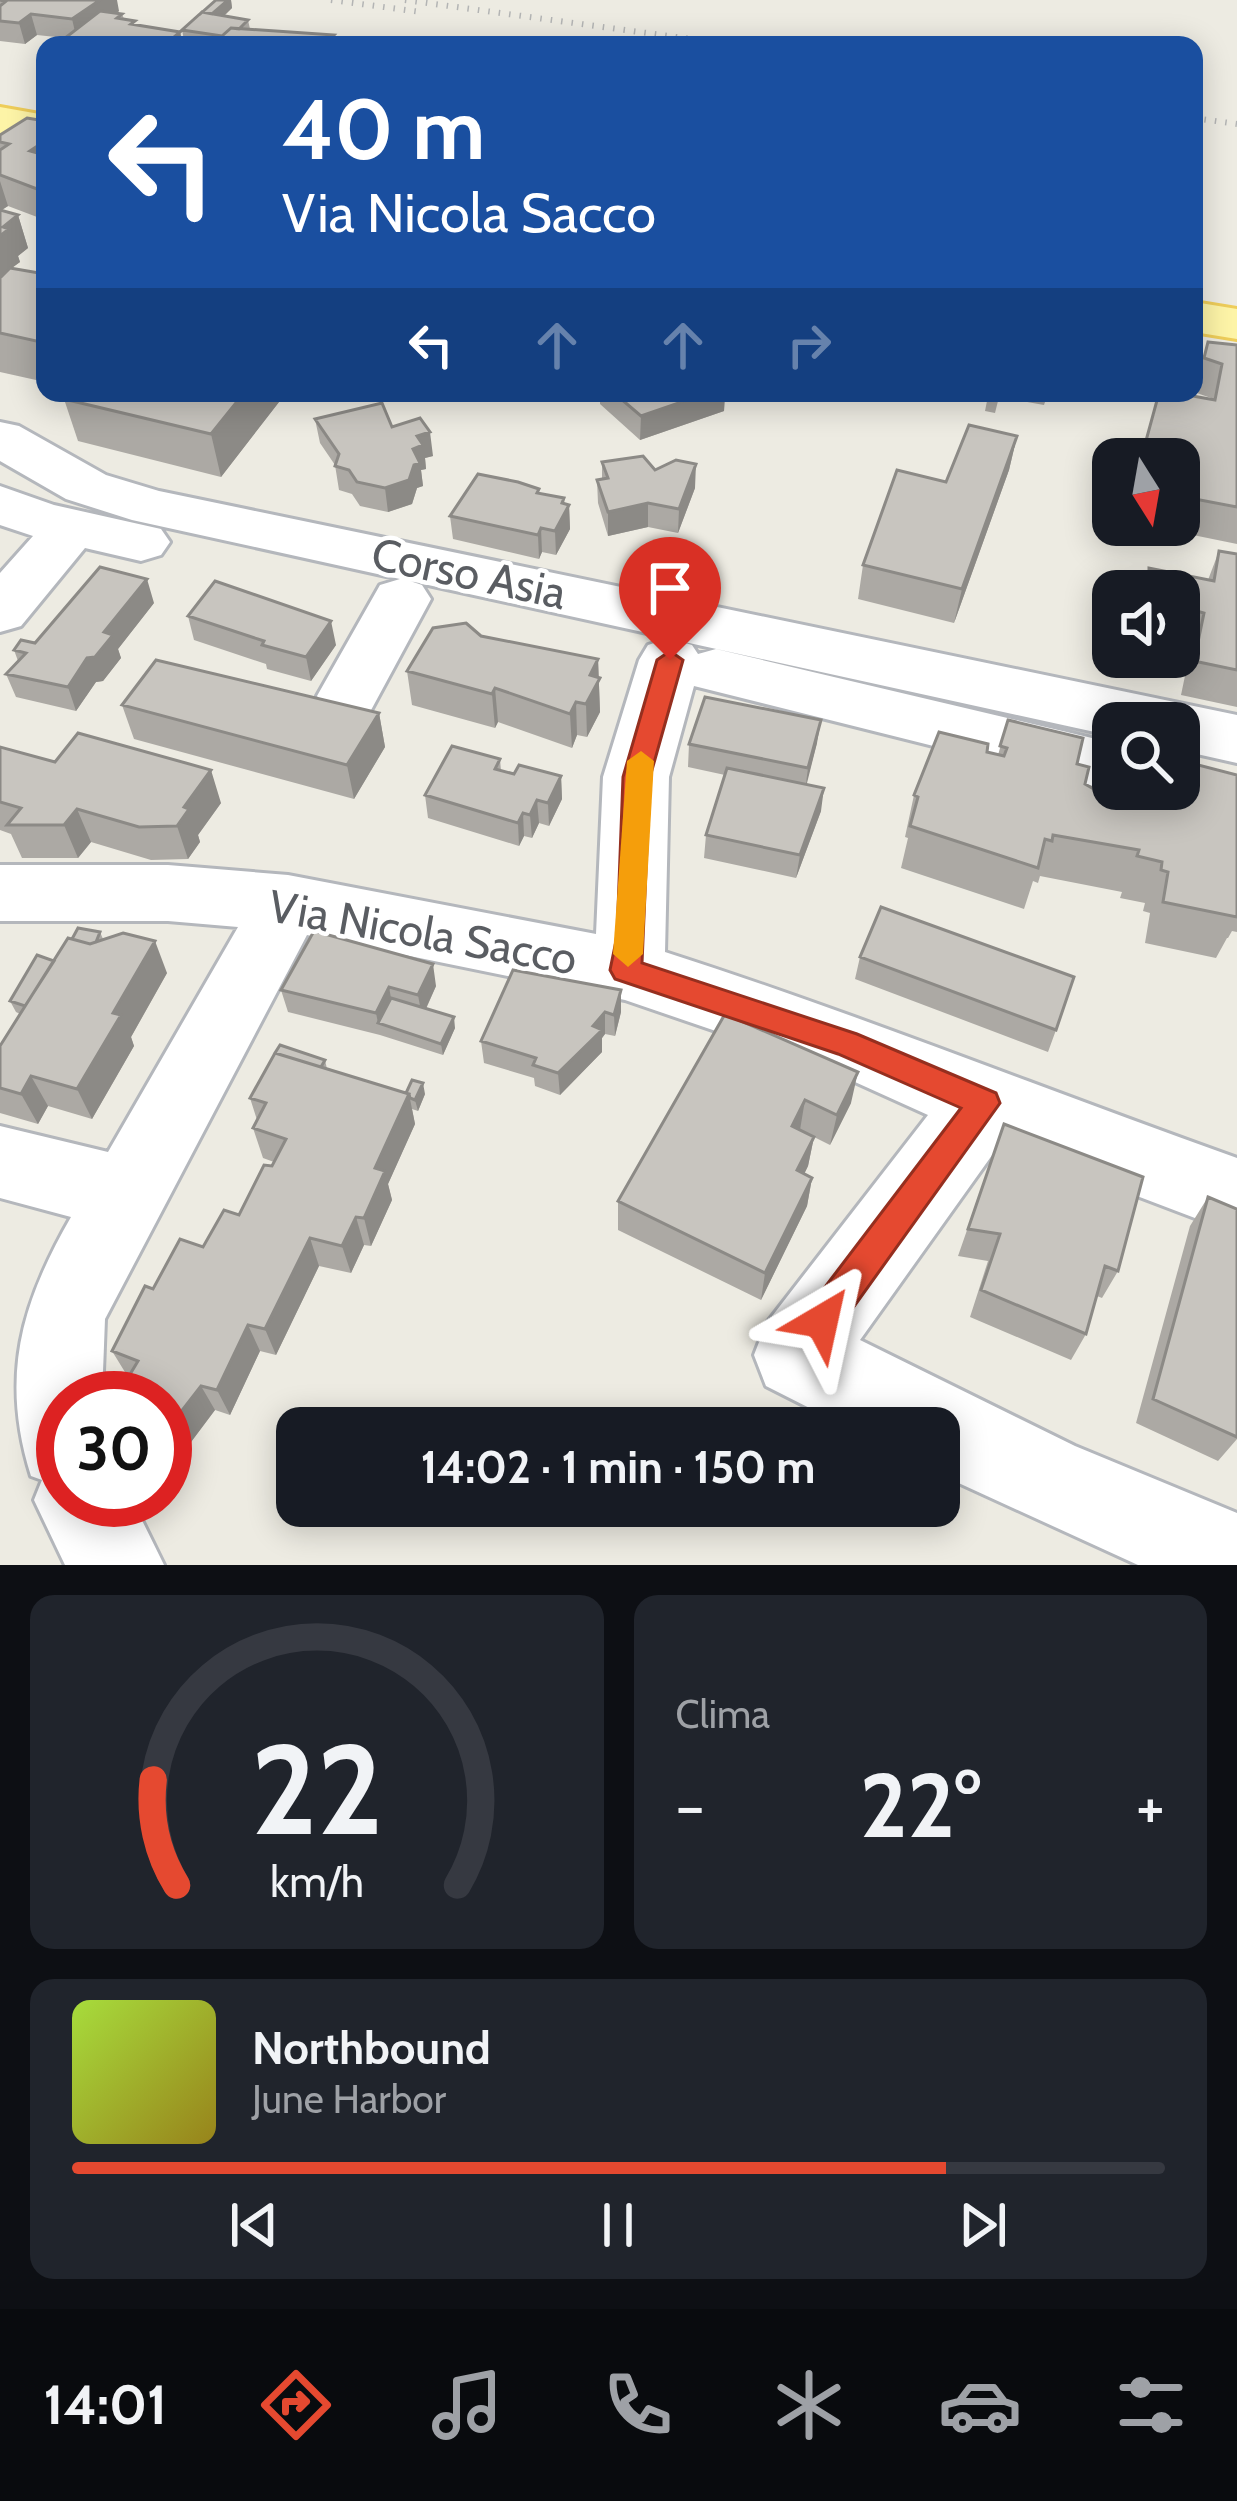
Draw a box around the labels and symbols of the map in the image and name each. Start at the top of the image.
north arrow [1092,438,1200,546]
street label: Corso Asia [367,526,571,620]
pin [619,537,721,660]
street label: Via Nicola Sacco [265,878,581,986]
position arrow [759,1258,885,1384]
speed limit sign: 30 [36,1371,192,1527]

